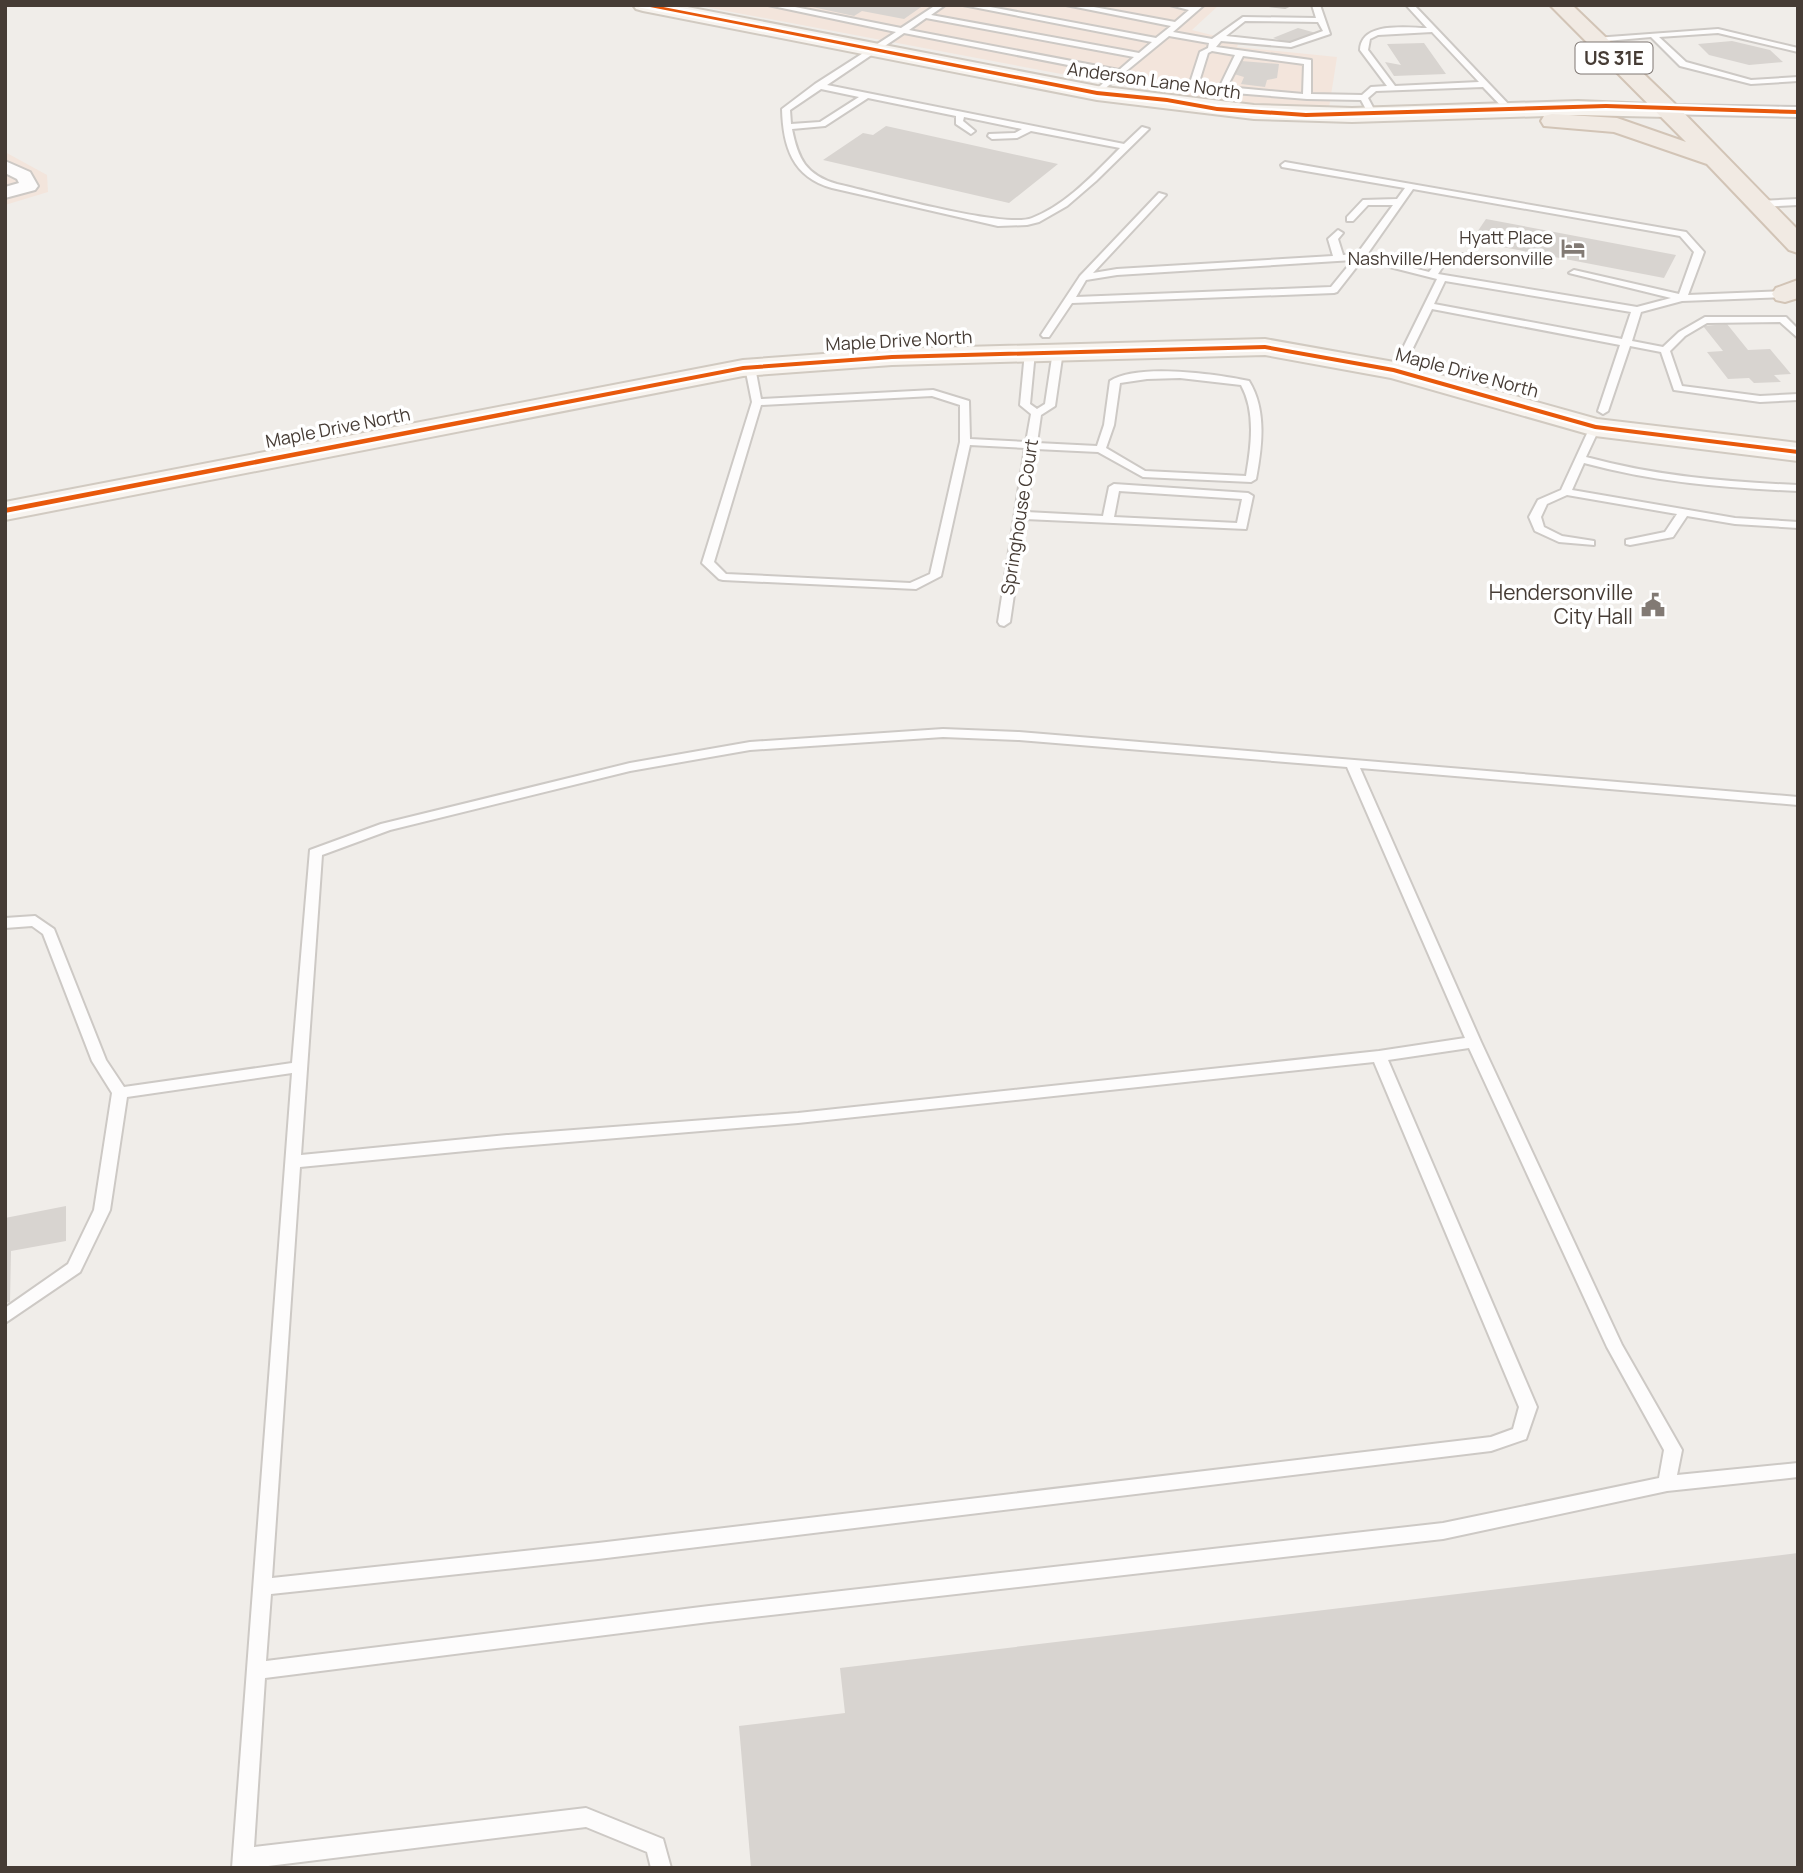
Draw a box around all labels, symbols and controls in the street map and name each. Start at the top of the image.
road number: US 31E [1576,43,1652,74]
street label: Anderson Lane North [1066,56,1242,104]
place label: Hyatt Place Nashville/Hendersonville [1348,225,1553,270]
hotel icon: Hyatt Place Nashville/Hendersonville [1559,234,1587,262]
street label: Maple Drive North [825,324,973,356]
street label: Maple Drive North [1393,341,1541,403]
street label: Maple Drive North [263,401,412,453]
street label: Springhouse Court [995,437,1043,596]
place label: Hendersonville City Hall [1489,578,1633,630]
public building icon: Hendersonville City Hall [1639,591,1667,619]

